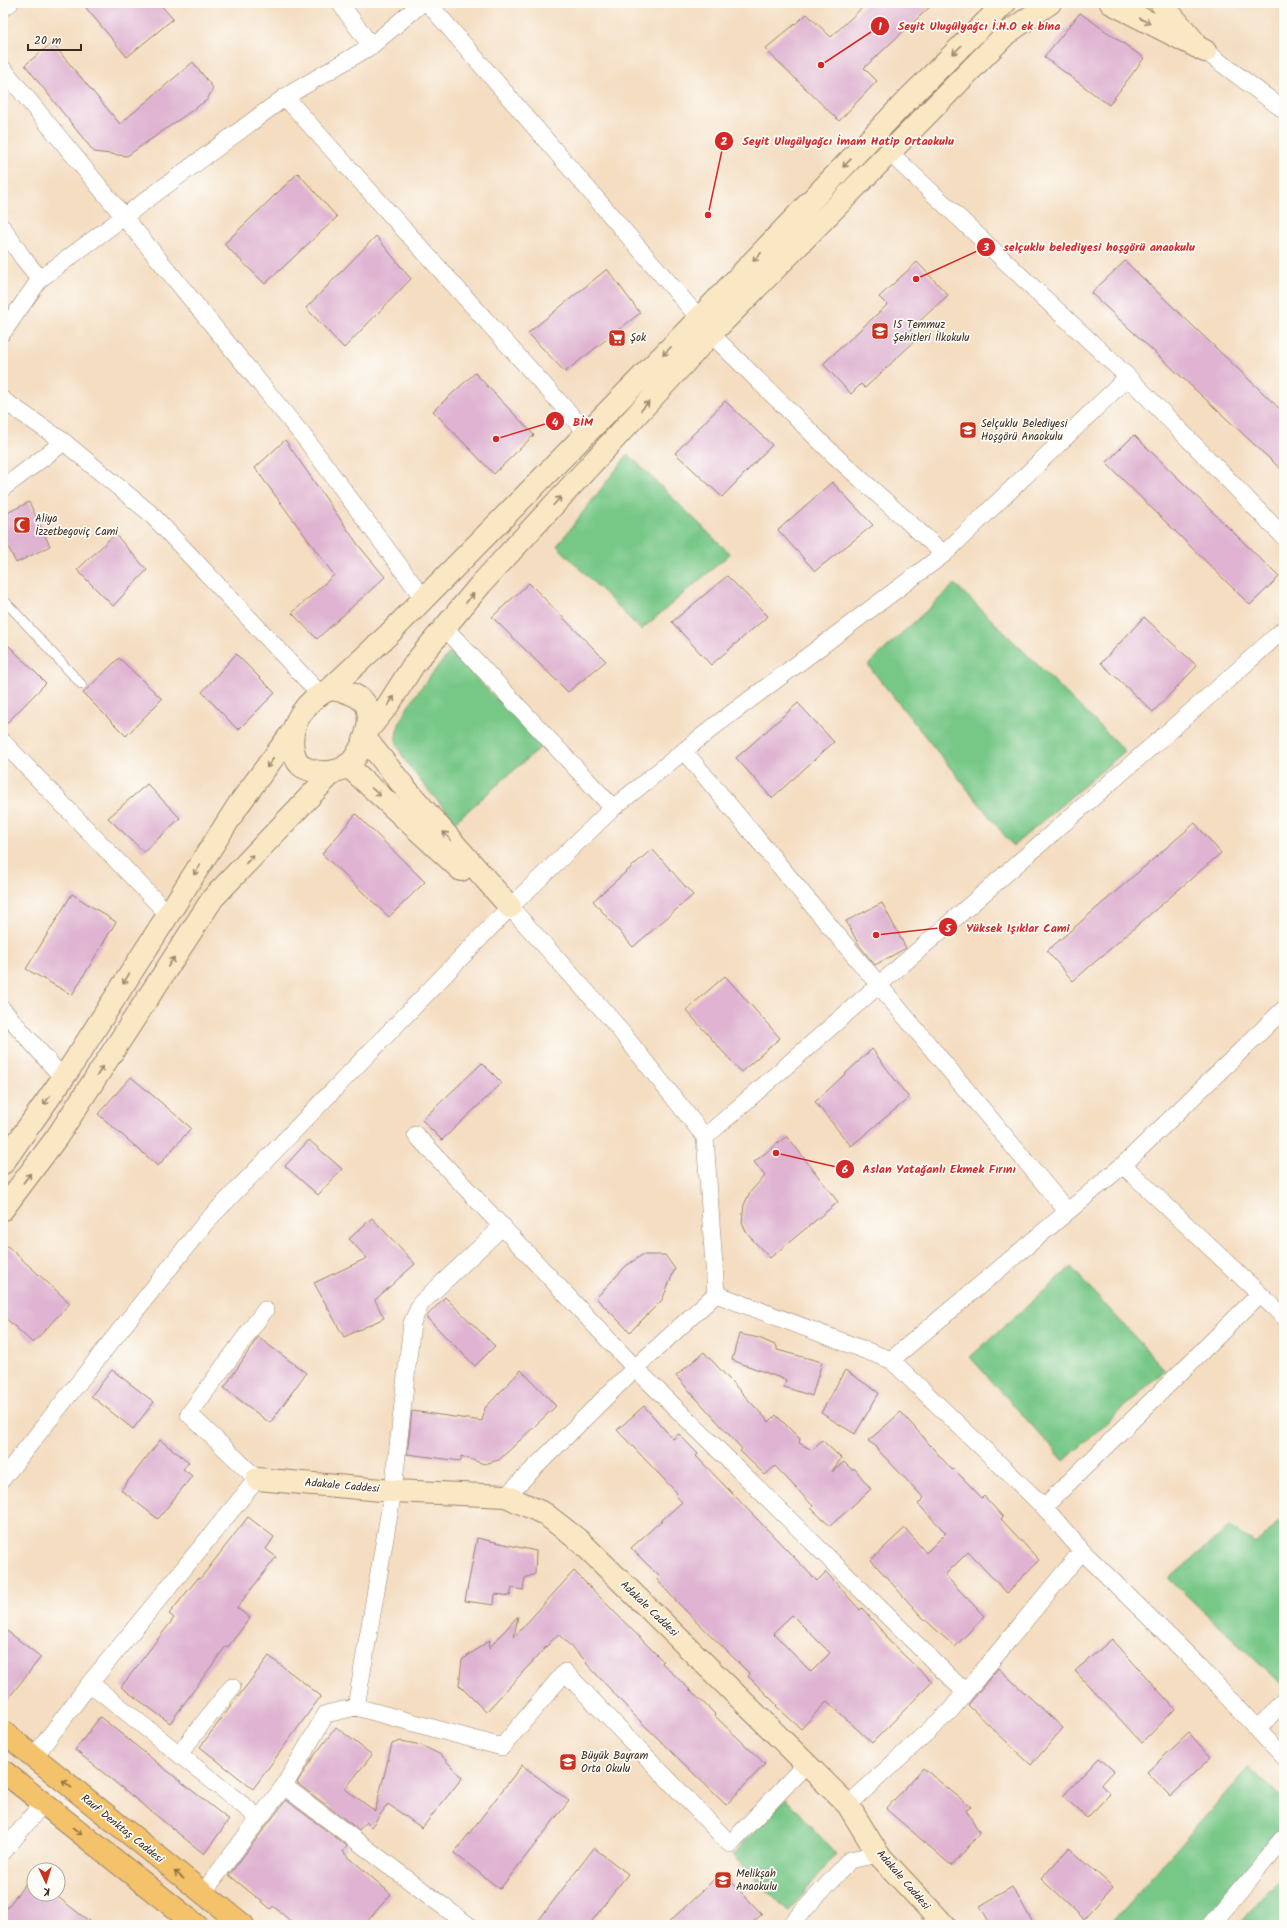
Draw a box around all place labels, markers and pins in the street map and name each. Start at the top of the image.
callout: Seyit Ulugülyağcı İ.H.O ek bina [870,14,1069,38]
callout: Seyit Ulugülyağcı İmam Hatip Ortaokulu [714,129,962,153]
callout: selçuklu belediyesi hoşgörü anaokulu [976,235,1203,259]
place label: 15 Temmuz Şehitleri İlkokulu [893,316,970,347]
school or university icon: 15 Temmuz Şehitleri İlkokulu [870,321,890,341]
supermarket icon: Şok [607,328,627,348]
place label: Şok [630,329,647,347]
callout: BİM [545,409,601,433]
place label: Selçuklu Belediyesi Hoşgörü Anaokulu [981,415,1068,446]
school or university icon: Selçuklu Belediyesi Hoşgörü Anaokulu [958,420,978,440]
place label: Aliya İzzetbegoviç Cami [35,510,118,541]
mosque icon: Aliya İzzetbegoviç Cami [12,515,32,535]
callout: Yüksek Işıklar Cami [938,915,1077,939]
callout: Aslan Yatağanlı Ekmek Fırını [835,1157,1024,1181]
place label: Büyük Bayram Orta Okulu [581,1747,648,1778]
school or university icon: Büyük Bayram Orta Okulu [558,1752,578,1772]
place label: Melikşah Anaokulu [736,1865,778,1896]
school or university icon: Melikşah Anaokulu [713,1870,733,1890]

